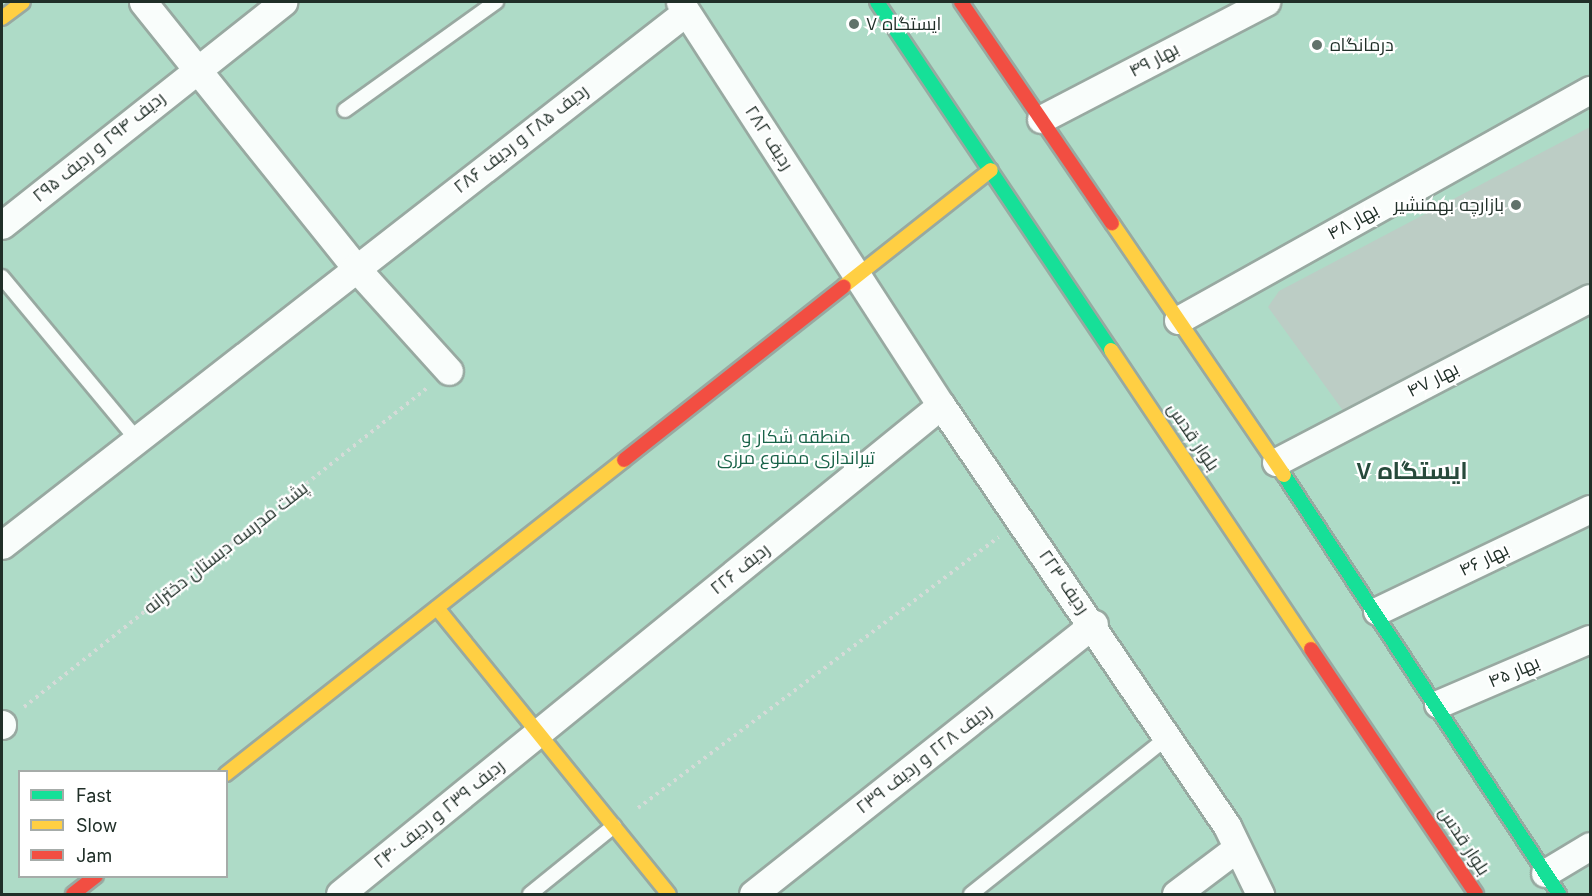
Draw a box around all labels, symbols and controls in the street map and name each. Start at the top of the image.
place label: ایستگاه ۷ [866,13,941,35]
marker: ایستگاه ۷ [847,17,861,31]
place label: درمانگاه [1330,34,1394,56]
marker: درمانگاه [1308,36,1326,54]
street label: بهار ۴۹ [1125,38,1183,82]
street label: ردیف ۲۸۵ و ردیف ۲۸۶ [450,80,592,198]
street label: ردیف ۲۹۴ و ردیف ۲۹۵ [28,87,170,207]
street label: ردیف ۲۸۲ [740,102,798,174]
place label: بازارچه بهمنشیر [1394,194,1504,216]
marker: بازارچه بهمنشیر [1509,198,1523,212]
street label: بهار ۴۸ [1324,199,1382,245]
street label: بهار ۴۷ [1404,358,1462,402]
street label: بلوار قدس [1162,399,1224,475]
park label: منطقه شکار و تیراندازی ممنوع مرزی [717,427,875,470]
district label: ایستگاه ۷ [1356,457,1468,485]
street label: پشت مدرسه دبستان دخترانه [140,477,312,619]
street label: ردیف ۲۲۶ [706,539,774,599]
street label: بهار ۴۶ [1456,539,1512,581]
street label: ردیف ۲۲۳ [1034,546,1094,618]
street label: بهار ۴۵ [1485,652,1543,692]
street label: ردیف ۲۲۸ و ردیف ۲۳۹ [852,699,996,819]
street label: ردیف ۲۳۹ و ردیف ۲۴۰ [369,755,509,873]
legend [18,770,228,878]
text: Fast [76,785,112,806]
street label: بلوار قدس [1434,803,1494,879]
text: Slow [76,815,117,836]
text: Jam [76,845,112,866]

